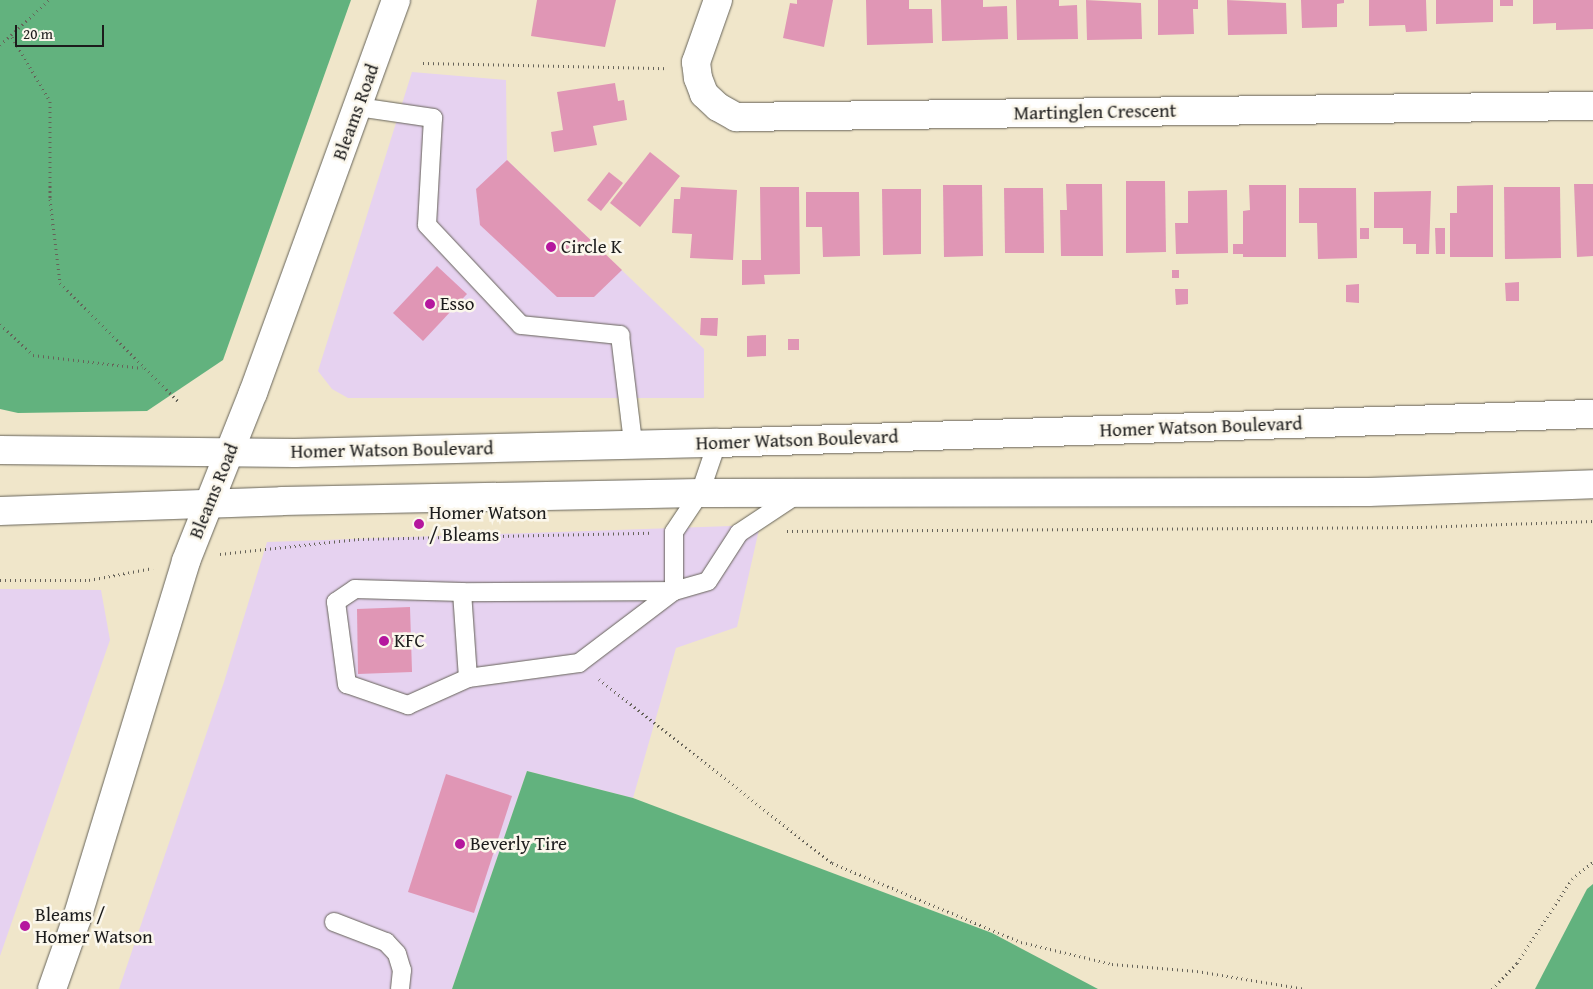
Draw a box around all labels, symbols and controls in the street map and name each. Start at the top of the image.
scale bar [18,15,106,47]
text: 20 m [23,23,53,44]
street label: Bleams Road [328,61,384,163]
street label: Martinglen Crescent [1013,99,1177,125]
place label: Circle K [561,236,622,258]
marker: Circle K [545,241,557,253]
place label: Esso [440,293,474,315]
marker: Esso [424,298,436,310]
street label: Homer Watson Boulevard [1099,412,1303,442]
street label: Homer Watson Boulevard [695,425,899,455]
street label: Homer Watson Boulevard [290,437,494,463]
street label: Bleams Road [185,440,243,542]
place label: Homer Watson / Bleams [429,502,547,546]
marker: Homer Watson / Bleams [413,518,425,530]
place label: KFC [394,630,425,652]
marker: KFC [378,635,390,647]
place label: Beverly Tire [470,833,567,855]
marker: Beverly Tire [454,838,466,850]
place label: Bleams / Homer Watson [35,904,153,948]
marker: Bleams / Homer Watson [19,920,31,932]

